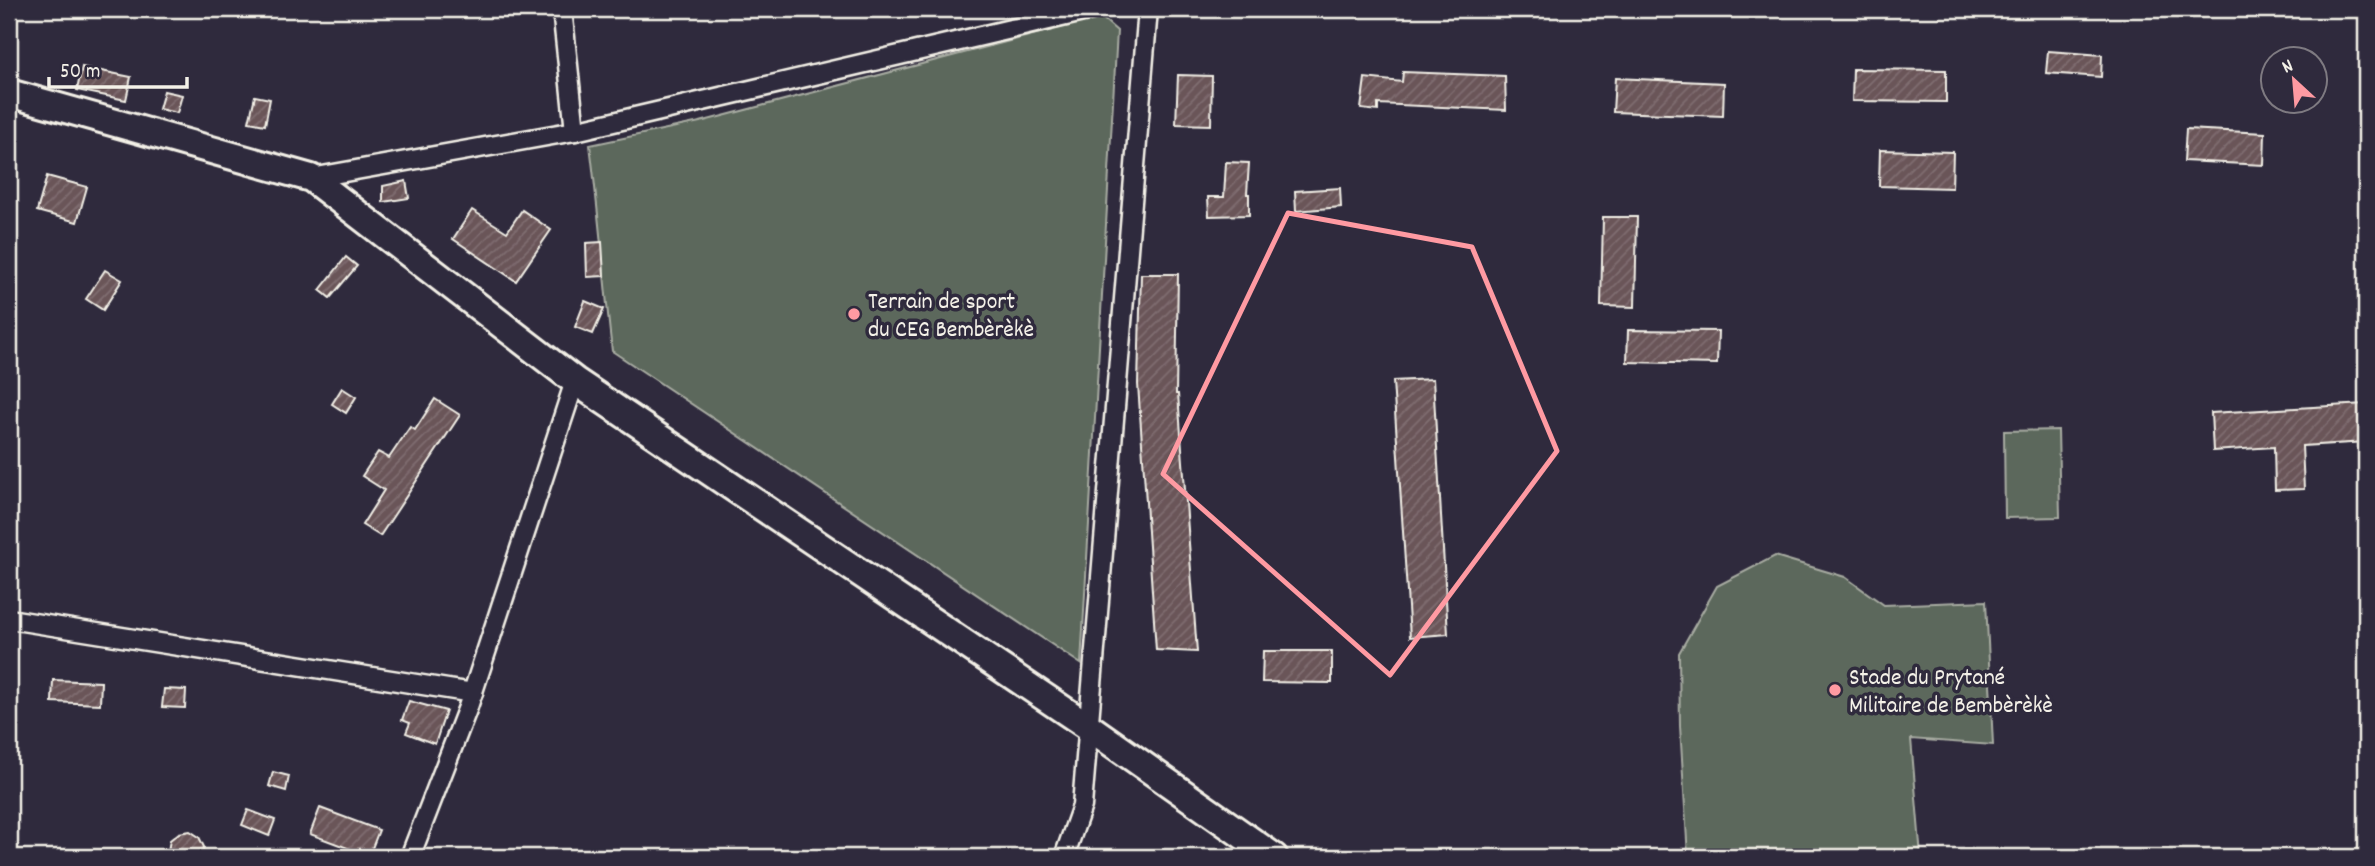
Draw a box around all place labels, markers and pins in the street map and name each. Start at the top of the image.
place label: Terrain de sport du CEG Bembèrèkè [868,286,1034,348]
marker: Terrain de sport du CEG Bembèrèkè [846,306,862,322]
place label: Stade du Prytané Militaire de Bembèrèkè [1849,662,2053,724]
marker: Stade du Prytané Militaire de Bembèrèkè [1827,682,1843,698]

